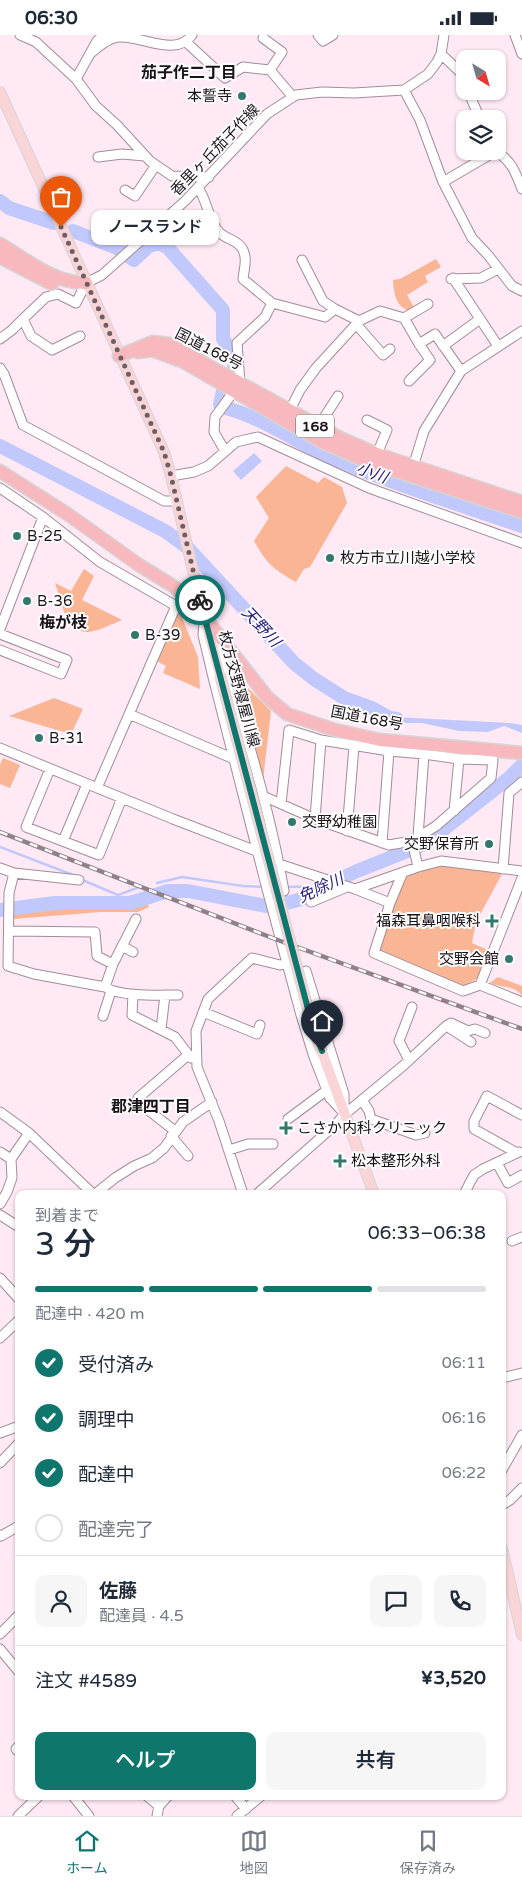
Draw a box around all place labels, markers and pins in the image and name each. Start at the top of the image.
place label: 本誓寺 [187,87,232,105]
marker: 本誓寺 [236,90,248,102]
pin [40,176,82,227]
callout: ノースランド [91,209,218,245]
place label: B-25 [27,527,62,545]
marker: B-25 [11,530,23,542]
place label: 枚方市立川越小学校 [340,549,475,567]
marker: 枚方市立川越小学校 [324,552,336,564]
place label: B-36 [37,592,72,610]
marker: B-36 [21,595,33,607]
place label: B-39 [145,626,180,644]
marker: B-39 [129,629,141,641]
place label: B-31 [49,729,84,747]
marker: B-31 [33,732,45,744]
place label: 交野幼稚園 [302,813,377,831]
marker: 交野幼稚園 [286,816,298,828]
place label: 交野保育所 [404,835,479,853]
marker: 交野保育所 [483,838,495,850]
place label: 福森耳鼻咽喉科 [376,912,481,930]
marker: 福森耳鼻咽喉科 [485,914,499,928]
place label: 交野会館 [439,950,499,968]
marker: 交野会館 [503,953,515,965]
pin [301,1000,343,1051]
place label: こさか内科クリニック [297,1119,447,1137]
marker: こさか内科クリニック [279,1121,293,1135]
place label: 松本整形外科 [351,1152,441,1170]
marker: 松本整形外科 [333,1154,347,1168]

